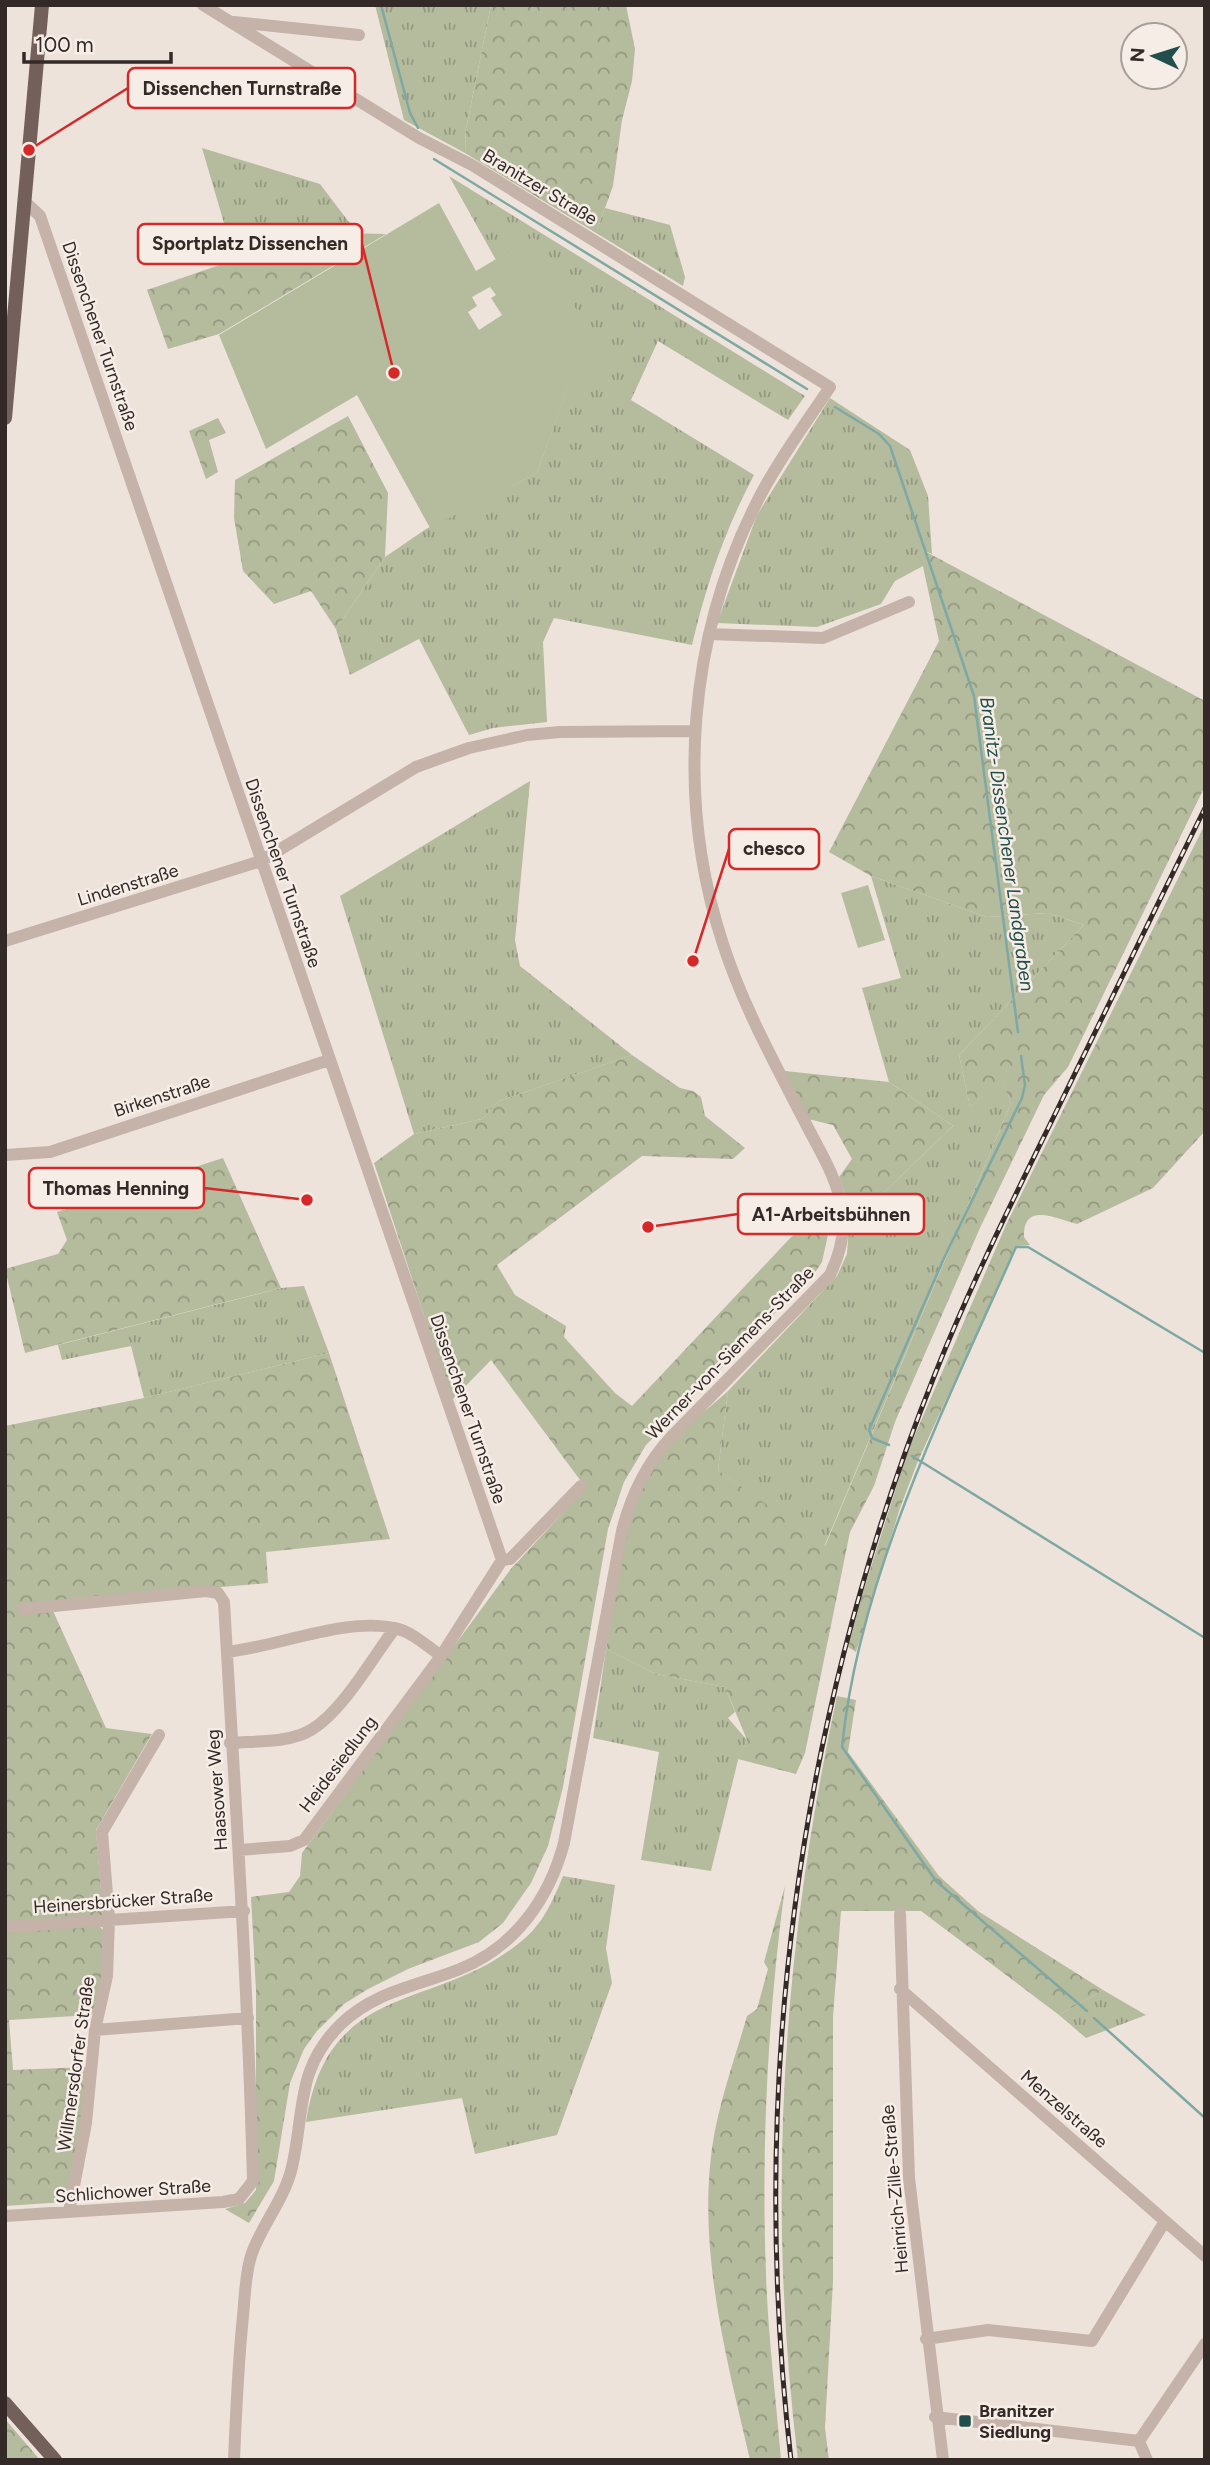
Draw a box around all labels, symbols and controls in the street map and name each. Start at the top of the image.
scale bar [24,21,172,65]
north arrow [1119,21,1189,91]
text: 100 m [35,32,94,57]
text: N [1126,47,1150,63]
callout: Dissenchen Turnstraße [128,68,355,108]
text: Dissenchen Turnstraße [143,77,342,100]
street label: Branitzer Straße [479,144,601,230]
callout: Sportplatz Dissenchen [138,224,362,264]
text: Sportplatz Dissenchen [152,232,348,255]
street label: Dissenchener Turnstraße [57,238,143,434]
water label: Branitz- Dissenchener Landgraben [975,695,1039,993]
street label: Dissenchener Turnstraße [240,775,326,971]
callout: chesco [729,829,819,869]
text: chesco [743,837,805,860]
street label: Lindenstraße [75,859,181,911]
street label: Birkenstraße [111,1070,213,1122]
callout: Thomas Henning [29,1168,204,1208]
text: Thomas Henning [43,1177,189,1200]
callout: A1-Arbeitsbühnen [738,1194,924,1234]
text: A1-Arbeitsbühnen [752,1203,910,1226]
street label: Werner-von-Siemens-Straße [641,1262,819,1444]
street label: Dissenchener Turnstraße [425,1311,511,1507]
street label: Heidesiedlung [294,1711,382,1817]
street label: Haasower Weg [202,1729,232,1851]
street label: Heinersbrücker Straße [32,1884,214,1918]
street label: Willmersdorfer Straße [53,1975,99,2153]
street label: Menzelstraße [1016,2065,1112,2153]
street label: Heinrich-Zille-Straße [877,2104,913,2274]
street label: Schlichower Straße [54,2175,212,2207]
place label: Branitzer Siedlung [979,2400,1054,2443]
marker: Branitzer Siedlung [957,2413,973,2429]

